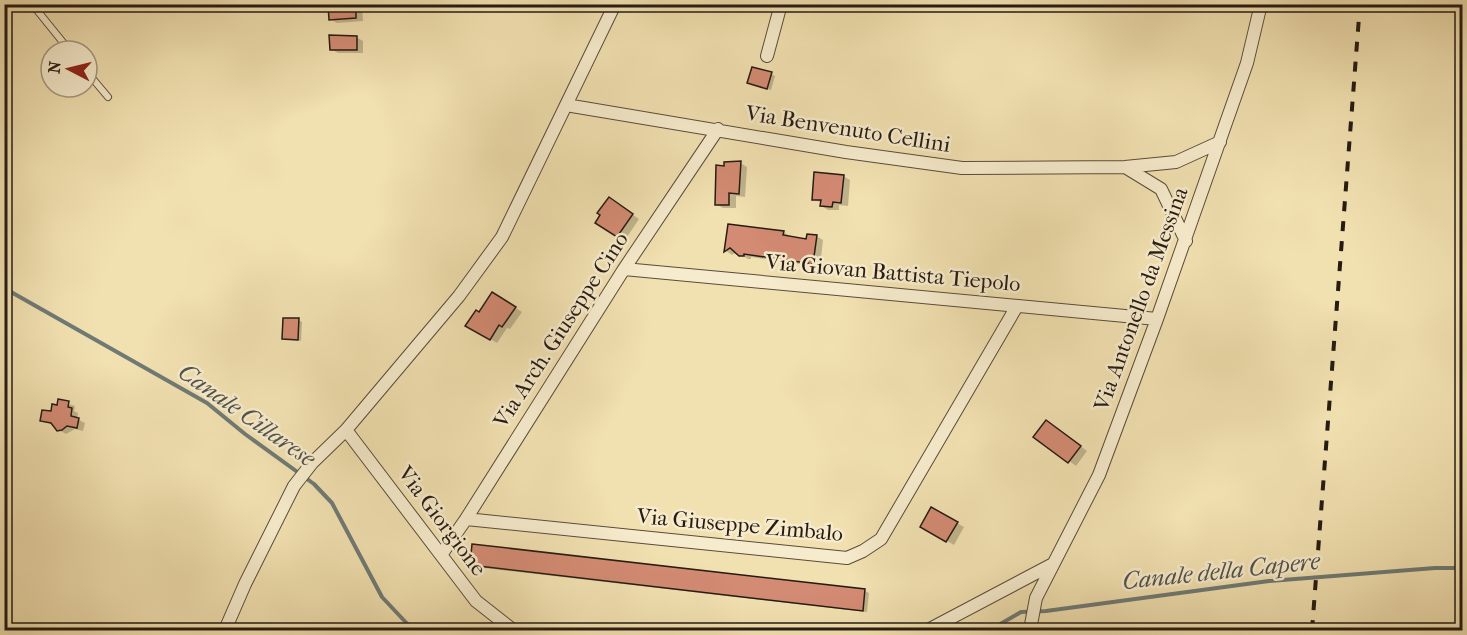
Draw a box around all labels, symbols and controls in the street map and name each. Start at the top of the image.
north arrow [39,39,99,99]
text: N [44,59,65,74]
street label: Via Benvenuto Cellini [743,100,953,158]
street label: Via Antonello da Messina [1088,183,1194,415]
street label: Via Arch. Giuseppe Cino [487,227,634,433]
street label: Via Giovan Battista Tiepolo [763,249,1022,297]
water label: Canale Cillarese [173,358,322,473]
street label: Via Giorgione [392,460,492,581]
street label: Via Giuseppe Zimbalo [635,503,844,547]
water label: Canale della Capere [1121,547,1323,595]

